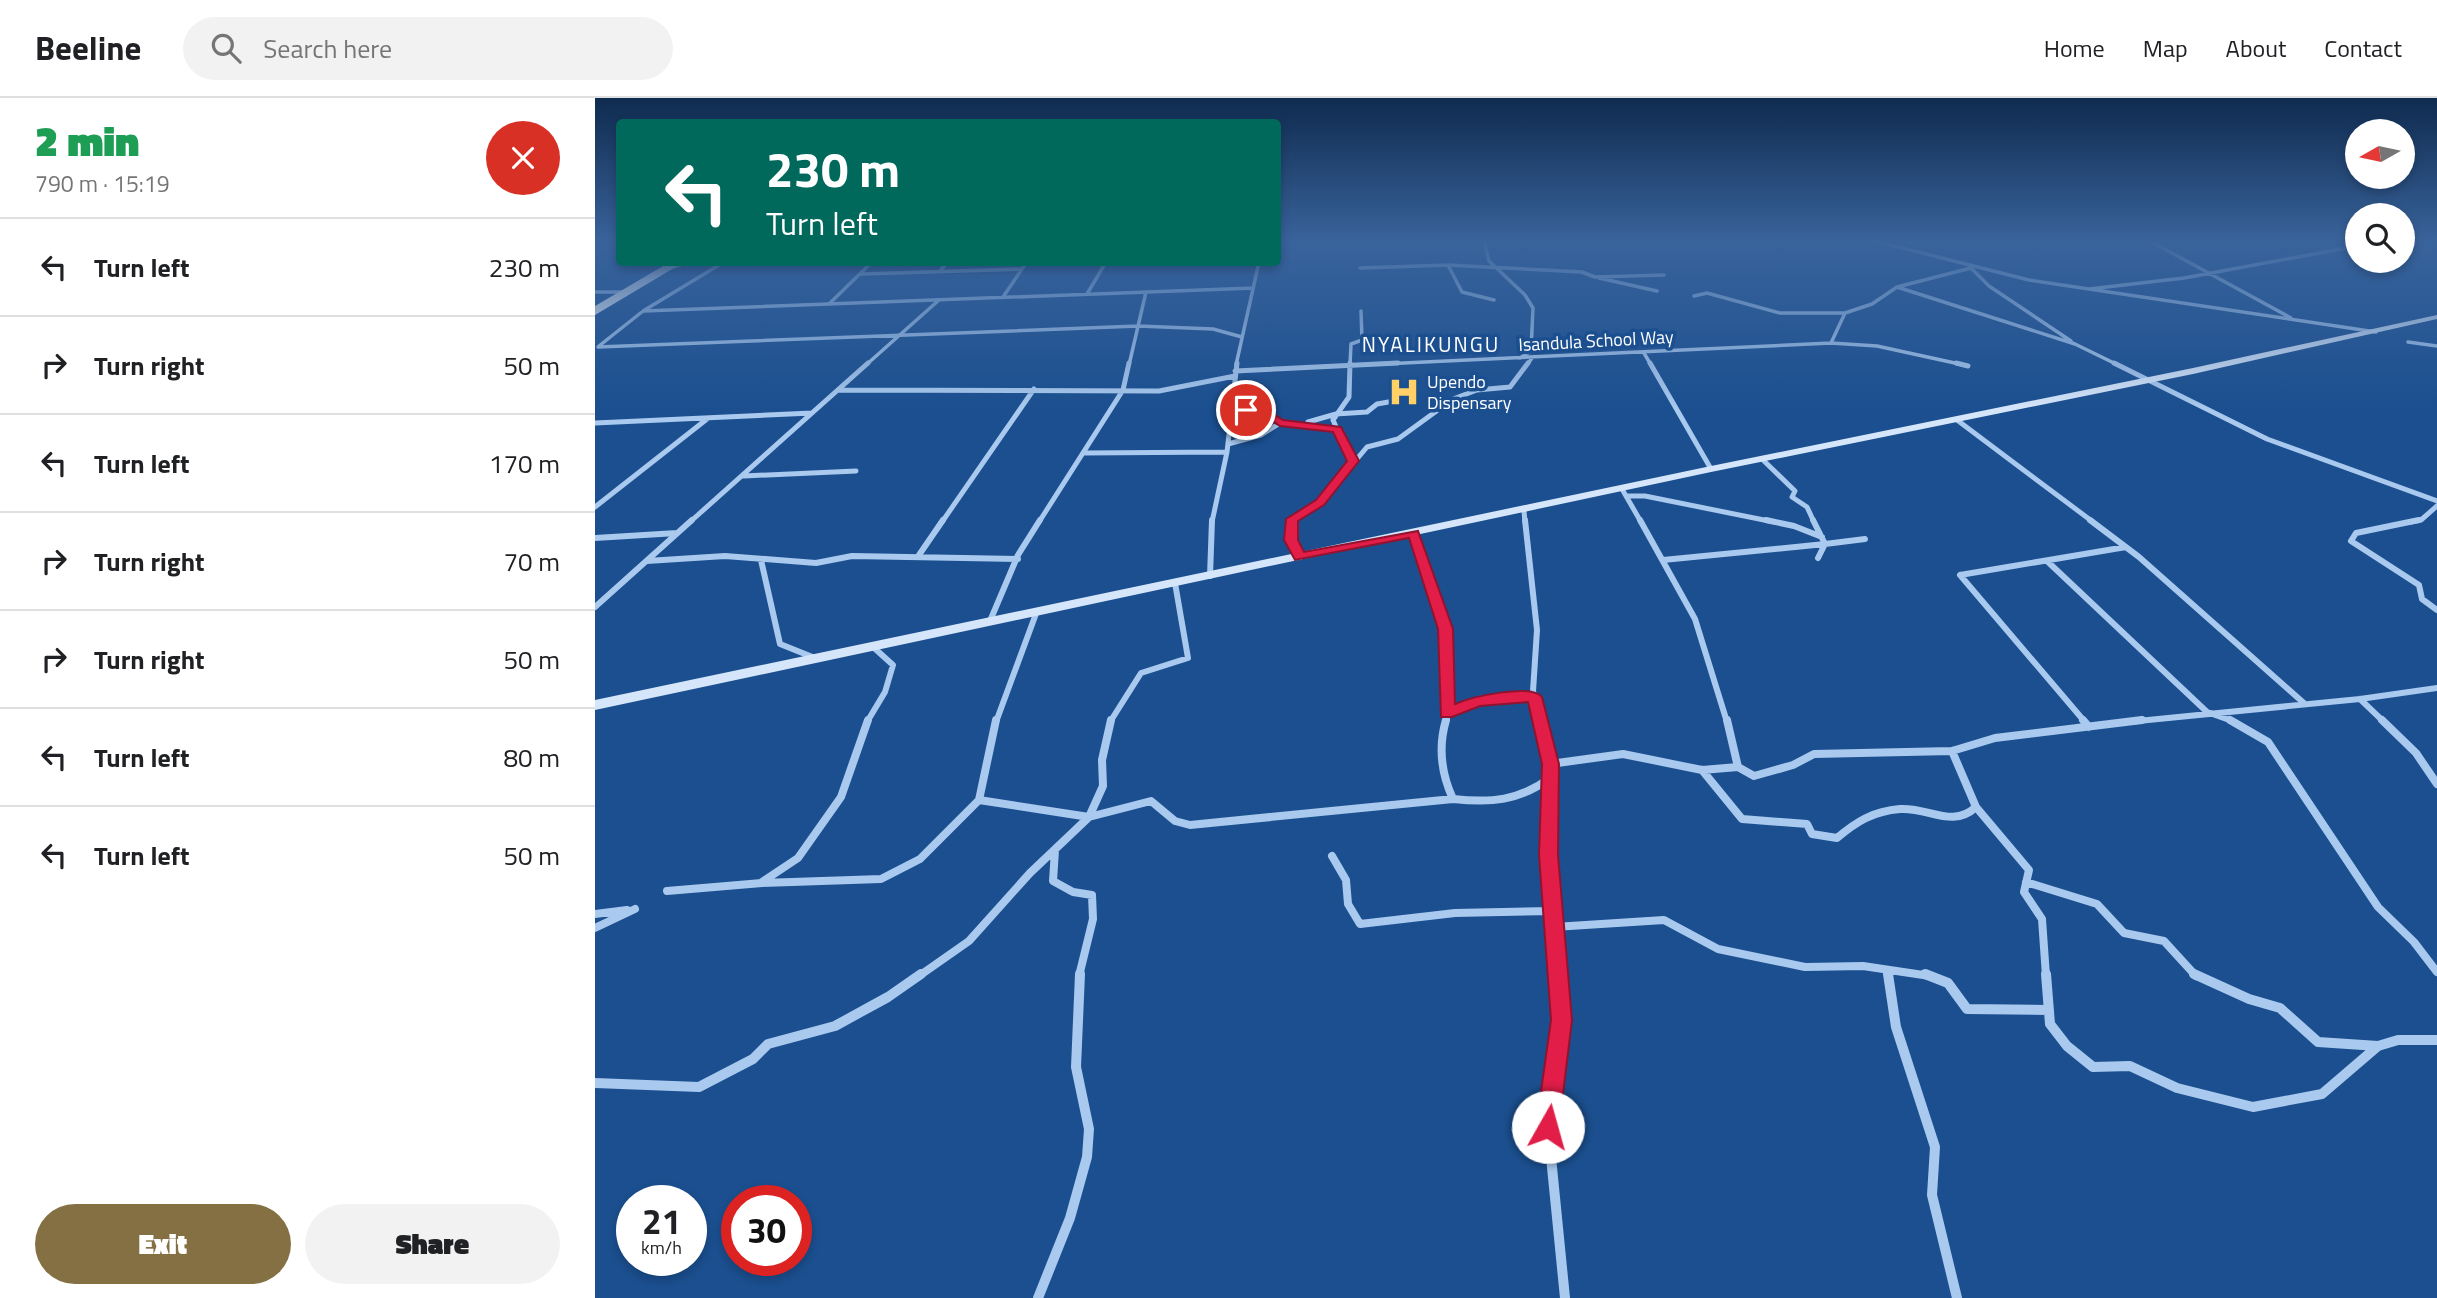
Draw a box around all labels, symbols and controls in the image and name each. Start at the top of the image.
search box [183,17,673,80]
text: Beeline [35,23,141,73]
icon: search [207,29,245,67]
text: Search here [263,29,392,68]
text: Home [2044,30,2105,66]
text: Map [2143,30,2188,66]
text: About [2226,30,2286,66]
text: Contact [2324,30,2402,66]
text: 2 min [35,108,139,172]
north arrow [2345,119,2415,189]
map controls [2345,119,2415,273]
button: close [486,121,560,195]
text: 230 m [766,131,900,206]
icon: left [651,147,742,238]
text: 790 m · 15:19 [35,166,170,201]
text: Turn left [766,199,878,247]
button: search [2345,203,2415,273]
icon: left [35,248,73,286]
text: Turn left [94,248,189,287]
text: 230 m [489,248,560,287]
street label: Isandula School Way [1518,323,1675,358]
district label: NYALIKUNGU [1362,328,1500,360]
icon: right [35,346,73,384]
text: Turn right [94,346,205,385]
text: 50 m [503,346,560,385]
place label: Upendo Dispensary [1427,368,1512,416]
hospital icon: Upendo Dispensary [1387,375,1421,409]
pin [1216,380,1276,440]
icon: arrive [1227,391,1265,429]
icon: left [35,444,73,482]
text: Turn left [94,444,189,483]
text: 170 m [489,444,560,483]
icon: right [35,542,73,580]
text: Turn right [94,542,205,581]
text: 70 m [503,542,560,581]
icon: right [35,640,73,678]
text: Turn right [94,640,205,679]
text: 50 m [503,640,560,679]
icon: left [35,738,73,776]
text: Turn left [94,738,189,777]
text: 80 m [503,738,560,777]
icon: left [35,836,73,874]
text: Turn left [94,836,189,875]
text: 50 m [503,836,560,875]
position arrow [1511,1090,1585,1164]
speed limit sign: 30 [721,1185,812,1276]
text: 21 [642,1194,681,1248]
button: Exit [35,1204,291,1284]
button: Share [305,1204,560,1284]
text: km/h [641,1234,682,1261]

